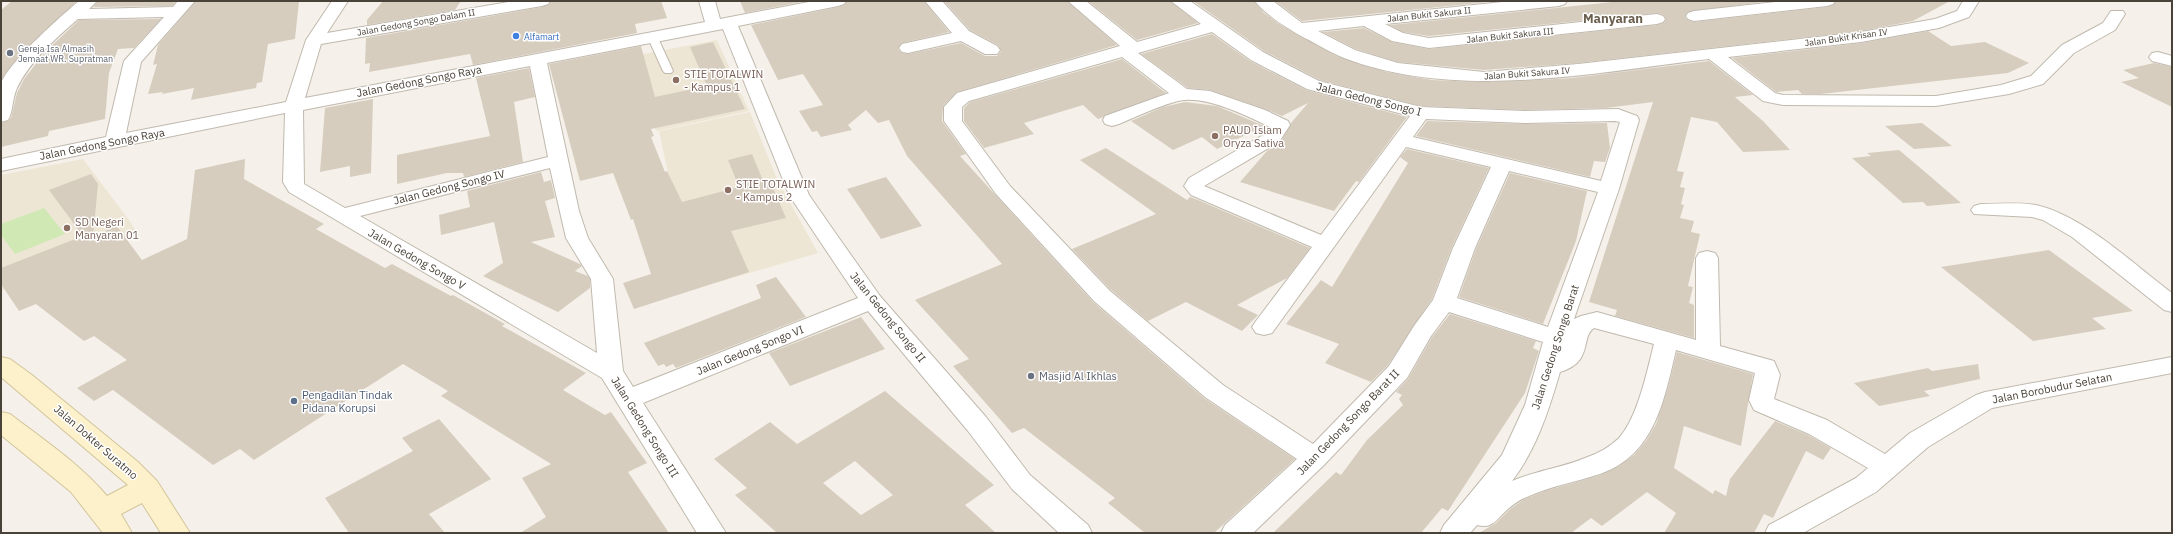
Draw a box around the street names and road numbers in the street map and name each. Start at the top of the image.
street label: Jalan Bukit Sakura II [1386,4,1472,24]
street label: Jalan Gedong Songo Dalam II [356,6,476,38]
street label: Jalan Bukit Sakura III [1466,25,1555,45]
street label: Jalan Bukit Krisan IV [1804,26,1889,48]
street label: Jalan Gedong Songo Raya [355,62,483,100]
street label: Jalan Bukit Sakura IV [1484,64,1571,81]
street label: Jalan Gedong Songo I [1315,79,1423,119]
street label: Jalan Gedong Songo Raya [38,125,166,163]
street label: Jalan Gedong Songo IV [392,166,507,208]
street label: Jalan Gedong Songo V [366,225,468,293]
street label: Jalan Gedong Songo II [847,269,929,365]
street label: Jalan Gedong Songo Barat [1528,283,1582,411]
street label: Jalan Gedong Songo VI [694,322,806,378]
street label: Jalan Gedong Songo Barat II [1294,366,1402,478]
street label: Jalan Borobudur Selatan [1991,370,2113,406]
street label: Jalan Gedong Songo III [608,374,682,480]
street label: Jalan Dokter Suratmo [51,402,141,482]

